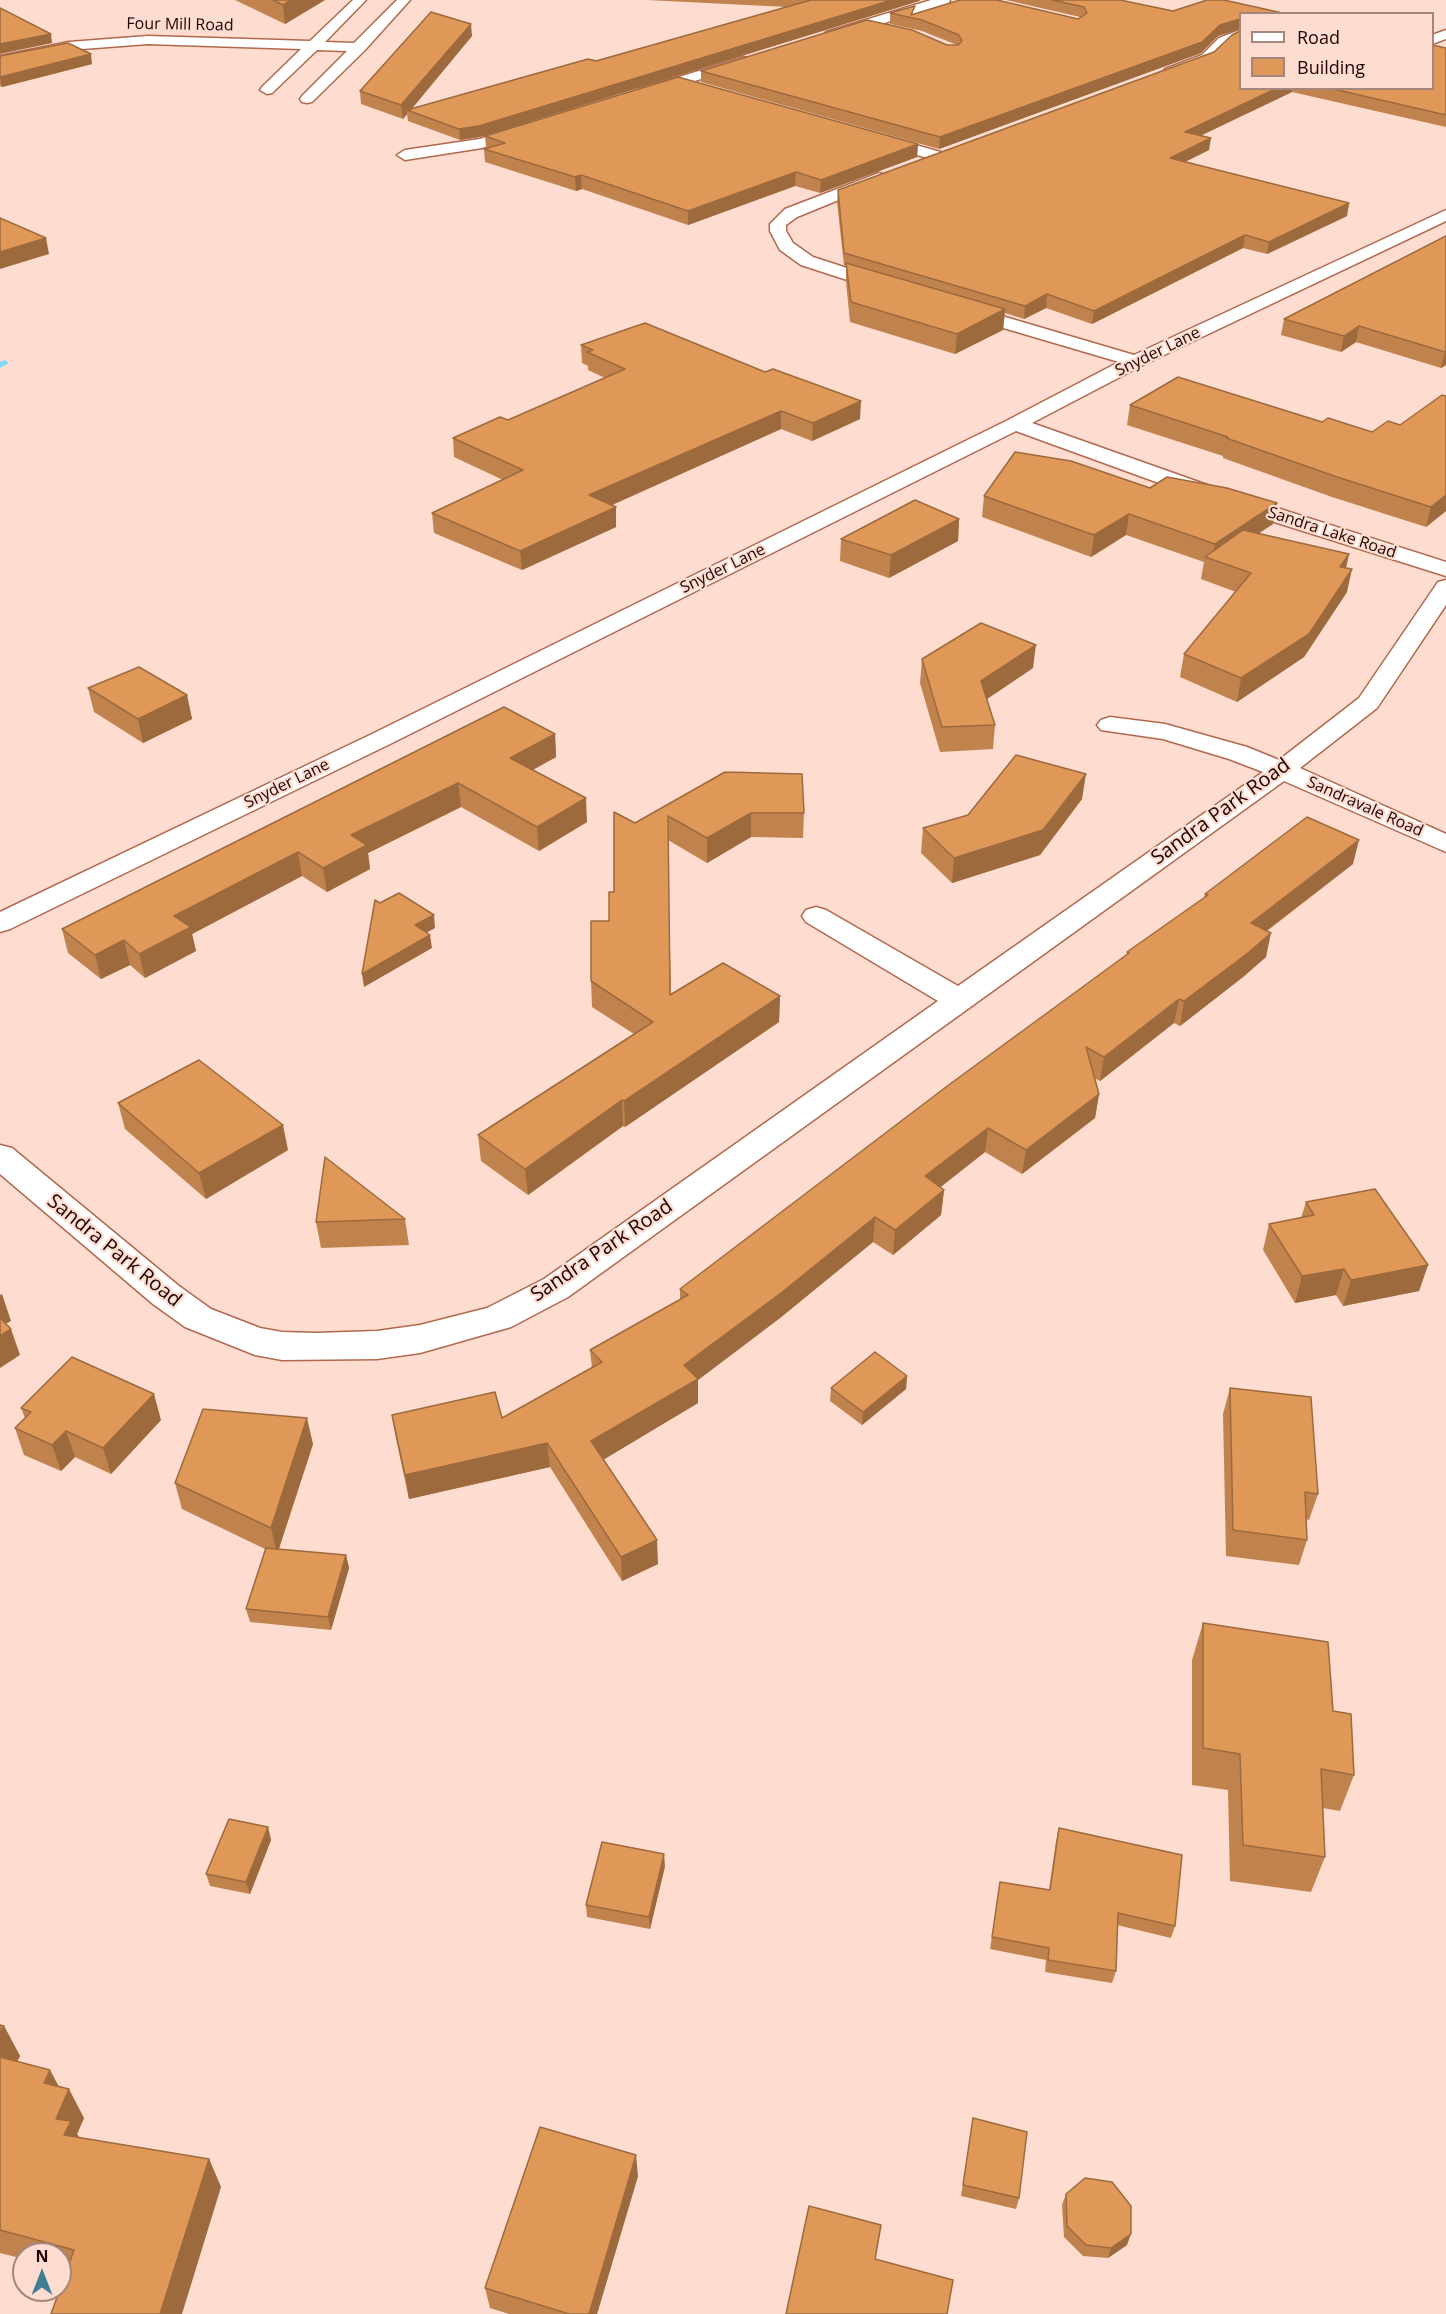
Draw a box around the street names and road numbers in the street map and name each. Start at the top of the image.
street label: Four Mill Road [126,14,234,36]
street label: Snyder Lane [1112,323,1204,381]
street label: Sandra Lake Road [1265,503,1399,563]
street label: Snyder Lane [677,540,769,598]
street label: Sandra Park Road [1147,754,1295,870]
street label: Snyder Lane [241,755,333,813]
street label: Sandravale Road [1304,773,1426,841]
street label: Sandra Park Road [42,1190,186,1312]
street label: Sandra Park Road [527,1195,677,1307]

